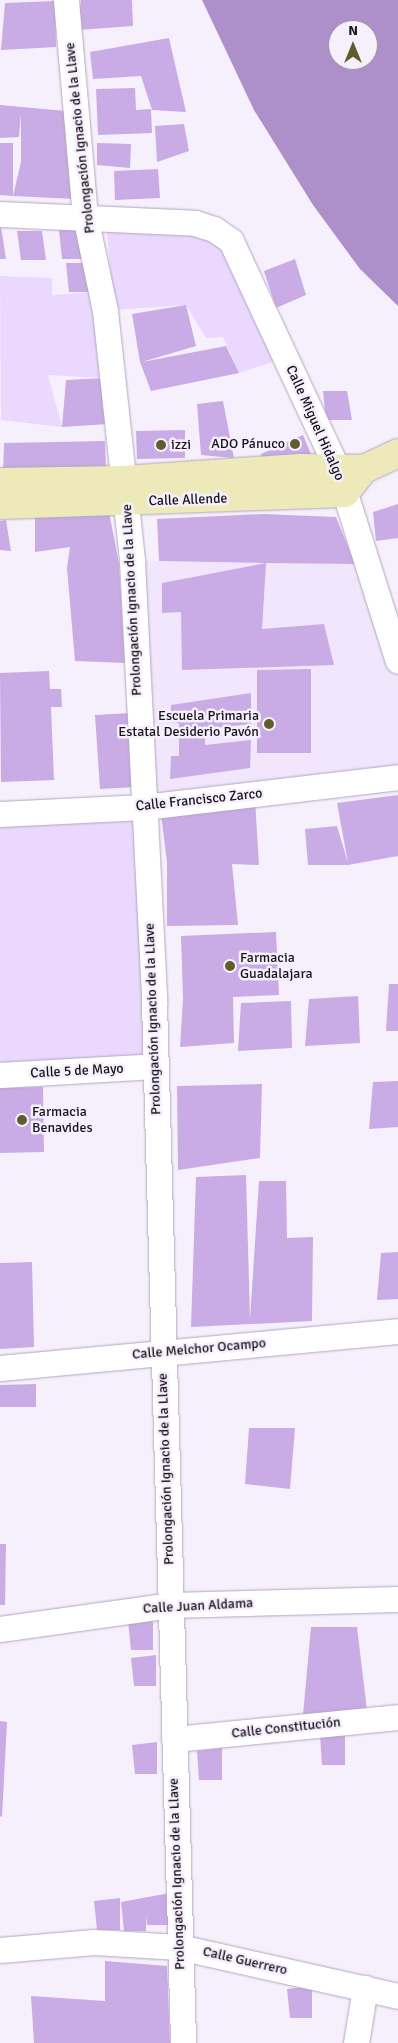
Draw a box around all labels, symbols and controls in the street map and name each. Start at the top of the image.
north arrow [328,20,378,70]
text: N [348,22,358,39]
street label: Prolongación Ignacio de la Llave [62,42,98,234]
street label: Calle Miguel Hidalgo [282,363,348,483]
place label: ADO Pánuco [211,436,285,452]
place label: izzi [171,437,191,453]
marker: ADO Pánuco [289,438,301,450]
marker: izzi [155,439,167,451]
street label: Calle Allende [148,490,228,510]
street label: Prolongación Ignacio de la Llave [119,504,145,696]
place label: Escuela Primaria Estatal Desiderio Pavón [118,708,259,740]
marker: Escuela Primaria Estatal Desiderio Pavón [263,718,275,730]
street label: Calle Francisco Zarco [135,785,263,815]
street label: Prolongación Ignacio de la Llave [141,923,165,1115]
place label: Farmacia Guadalajara [240,950,313,982]
marker: Farmacia Guadalajara [224,960,236,972]
street label: Calle 5 de Mayo [30,1060,124,1082]
place label: Farmacia Benavides [32,1104,93,1136]
marker: Farmacia Benavides [16,1114,28,1126]
street label: Calle Melchor Ocampo [131,1335,267,1363]
street label: Prolongación Ignacio de la Llave [154,1373,178,1565]
street label: Calle Juan Aldama [142,1595,254,1617]
street label: Calle Constitución [231,1714,341,1742]
street label: Prolongación Ignacio de la Llave [165,1778,189,1970]
street label: Calle Guerrero [201,1943,289,1979]

